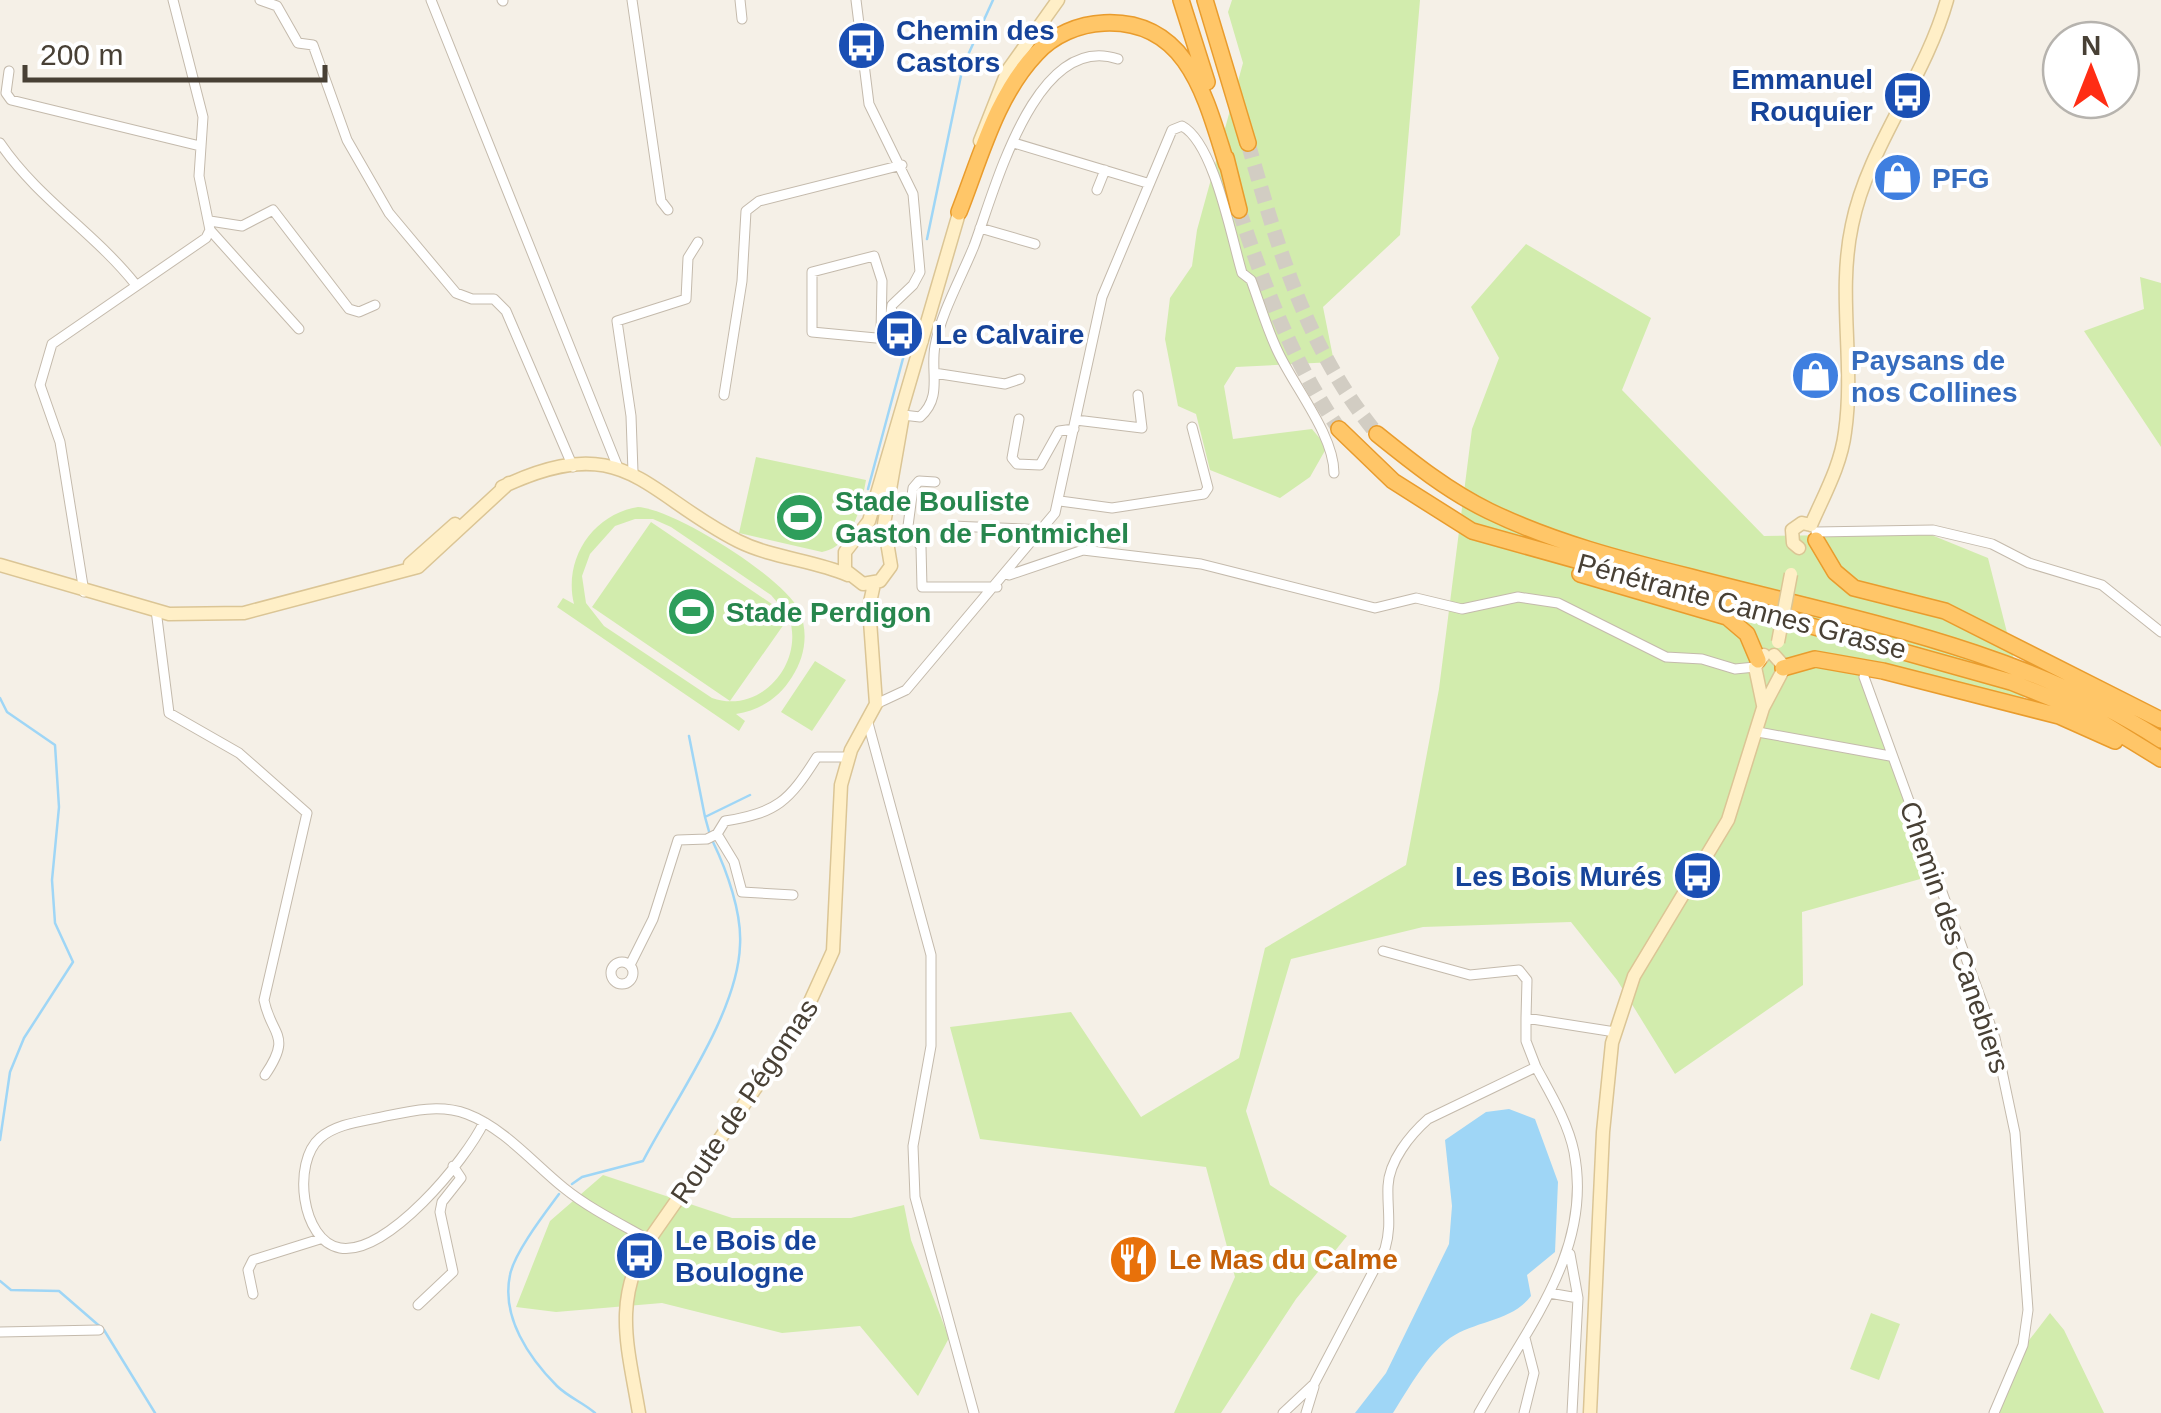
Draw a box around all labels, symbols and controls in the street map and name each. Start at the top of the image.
place label: Chemin des Castors [896,15,1055,78]
scale bar [25,20,325,82]
bus stop icon: Chemin des Castors [835,20,887,72]
north arrow [2041,20,2141,120]
text: N [2081,30,2101,61]
text: 200 m [40,38,123,71]
place label: Emmanuel Rouquier [1731,64,1873,127]
bus stop icon: Emmanuel Rouquier [1882,69,1934,121]
shop icon: PFG [1871,152,1923,204]
place label: PFG [1932,163,1990,194]
bus stop icon: Le Calvaire [874,308,926,360]
place label: Le Calvaire [935,319,1084,350]
place label: Paysans de nos Collines [1851,345,2017,408]
shop icon: Paysans de nos Collines [1790,350,1842,402]
place label: Stade Bouliste Gaston de Fontmichel [835,486,1129,549]
sports icon: Stade Bouliste Gaston de Fontmichel [774,491,826,543]
street label: Pénétrante Cannes Grasse [1574,548,1910,665]
sports icon: Stade Perdigon [665,586,717,638]
place label: Stade Perdigon [726,597,931,628]
street label: Chemin des Canebiers [1894,797,2016,1077]
bus stop icon: Les Bois Murés [1671,850,1723,902]
place label: Les Bois Murés [1455,861,1662,892]
street label: Route de Pégomas [665,993,824,1209]
place label: Le Bois de Boulogne [675,1225,817,1288]
bus stop icon: Le Bois de Boulogne [614,1230,666,1282]
restaurant icon: Le Mas du Calme [1108,1233,1160,1285]
place label: Le Mas du Calme [1169,1244,1398,1275]

